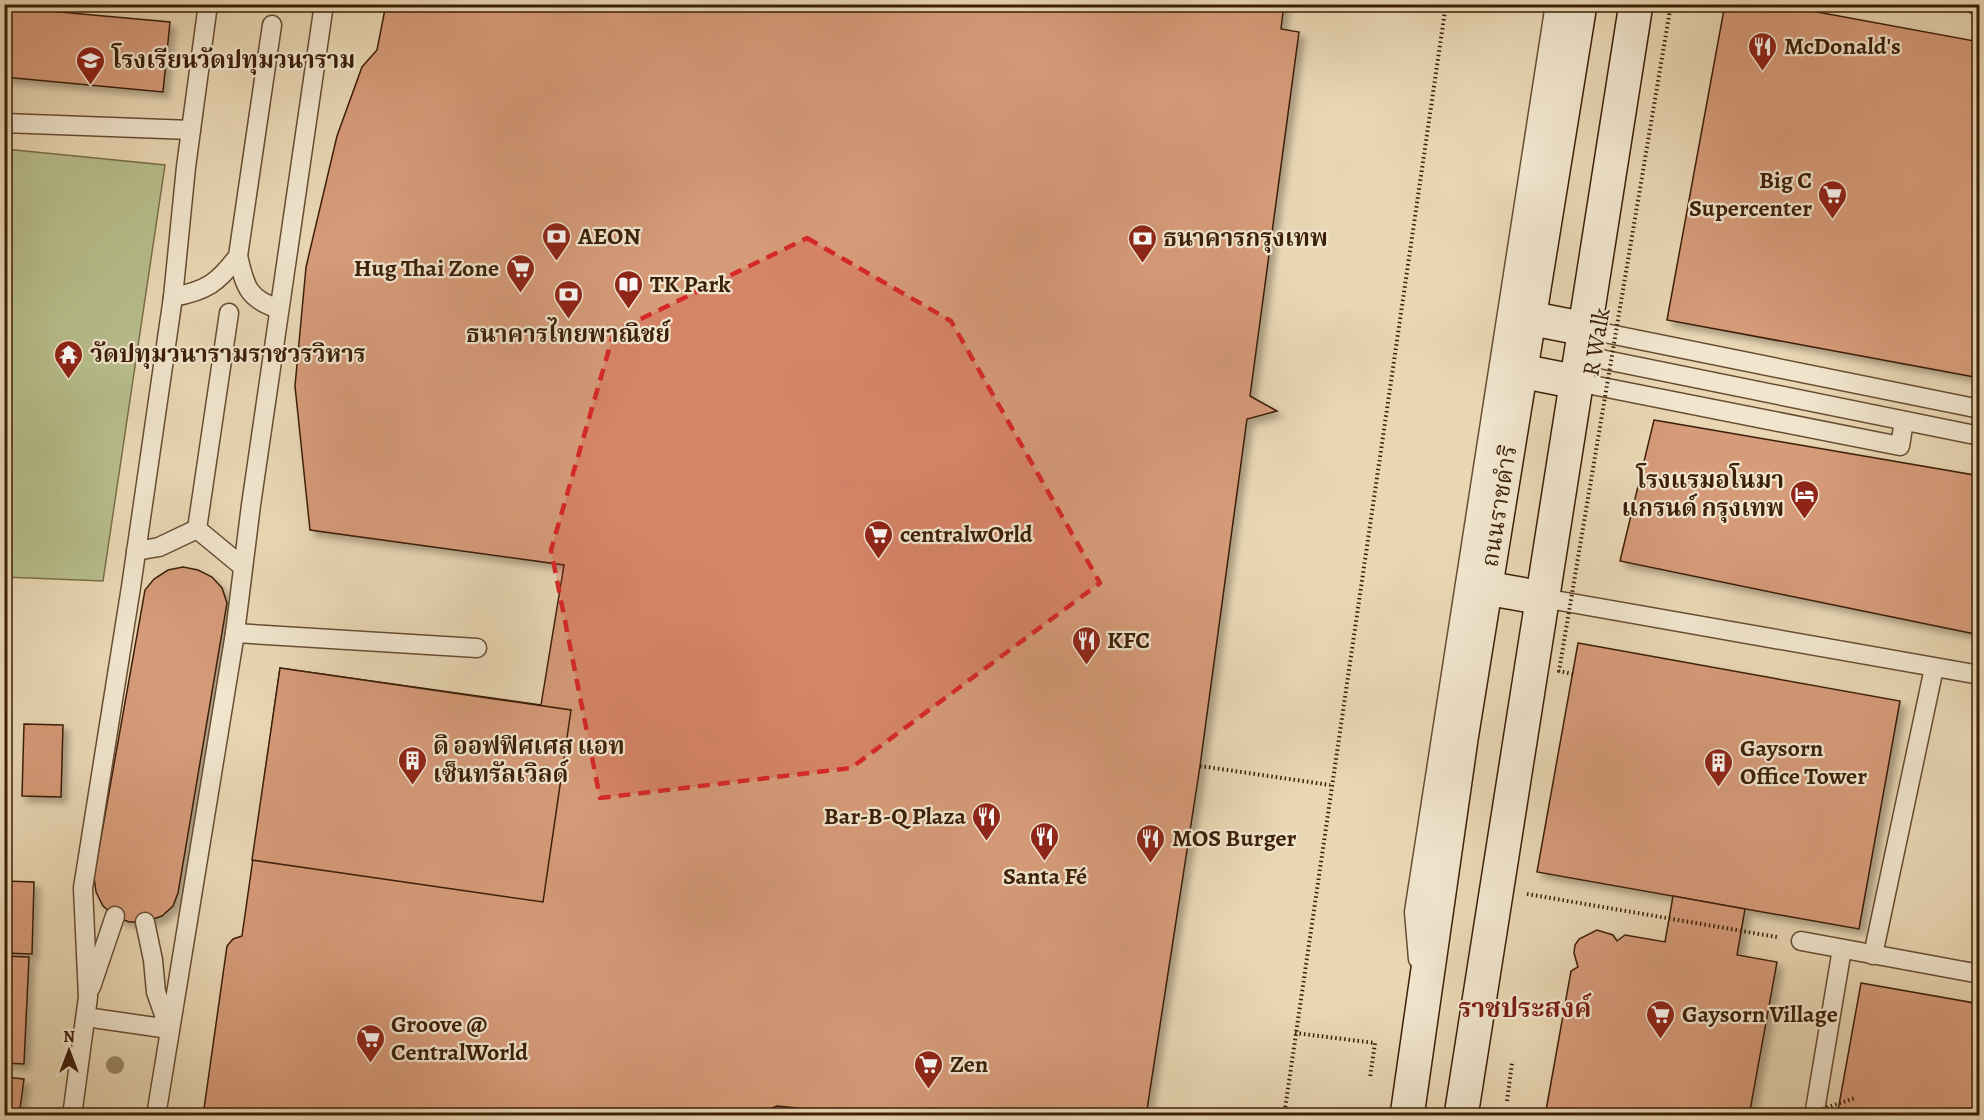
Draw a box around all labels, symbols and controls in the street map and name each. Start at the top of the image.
restaurant icon: McDonald's [1747,30,1779,72]
place label: McDonald's [1784,30,1901,62]
place label: โรงเรียนวัดปทุมวนาราม [111,43,355,76]
school or university icon: โรงเรียนวัดปทุมวนาราม [75,44,107,86]
place label: Big C Supercenter [1689,164,1812,224]
supermarket icon: Big C Supercenter [1817,178,1849,220]
bank icon: AEON [541,220,573,262]
place label: AEON [577,220,641,252]
bank icon: ธนาคารกรุงเทพ [1126,222,1158,264]
place label: ธนาคารกรุงเทพ [1163,222,1328,254]
place label: Hug Thai Zone [354,252,499,284]
supermarket icon: Hug Thai Zone [504,252,536,294]
library icon: TK Park [613,268,645,310]
place label: TK Park [650,268,731,300]
bank icon: ธนาคารไทยพาณิชย์ [552,278,584,320]
street label: R Walk [1574,305,1618,379]
place label: ธนาคารไทยพาณิชย์ [466,317,671,350]
temple icon: วัดปทุมวนารามราชวรวิหาร [53,338,85,380]
place label: วัดปทุมวนารามราชวรวิหาร [90,338,366,370]
street label: ถนนราชดำริ [1474,443,1524,569]
place label: โรงแรมอโนมา แกรนด์ กรุงเทพ [1622,463,1784,524]
hotel icon: โรงแรมอโนมา แกรนด์ กรุงเทพ [1789,478,1821,520]
supermarket icon: centralwOrld [863,518,895,560]
place label: centralwOrld [900,518,1033,550]
restaurant icon: KFC [1070,624,1102,666]
place label: KFC [1107,624,1150,656]
place label: ดิ ออฟฟิศเศส แอท เซ็นทรัลเวิลด์ [433,730,625,790]
place label: Gaysorn Office Tower [1740,732,1867,792]
building icon: ดิ ออฟฟิศเศส แอท เซ็นทรัลเวิลด์ [396,744,428,786]
building icon: Gaysorn Office Tower [1703,746,1735,788]
place label: Bar-B-Q Plaza [824,800,966,832]
restaurant icon: Bar-B-Q Plaza [971,800,1003,842]
restaurant icon: Santa Fé [1029,820,1061,862]
restaurant icon: MOS Burger [1135,822,1167,864]
place label: MOS Burger [1172,822,1297,854]
place label: Santa Fé [1003,860,1087,892]
district label: ราชประสงค์ [1459,991,1592,1026]
supermarket icon: Gaysorn Village [1645,998,1677,1040]
place label: Gaysorn Village [1682,998,1838,1030]
place label: Groove @ CentralWorld [391,1008,528,1068]
north arrow [39,1021,99,1081]
supermarket icon: Groove @ CentralWorld [354,1022,386,1064]
text: N [63,1026,75,1048]
supermarket icon: Zen [913,1048,945,1090]
place label: Zen [950,1048,989,1080]

